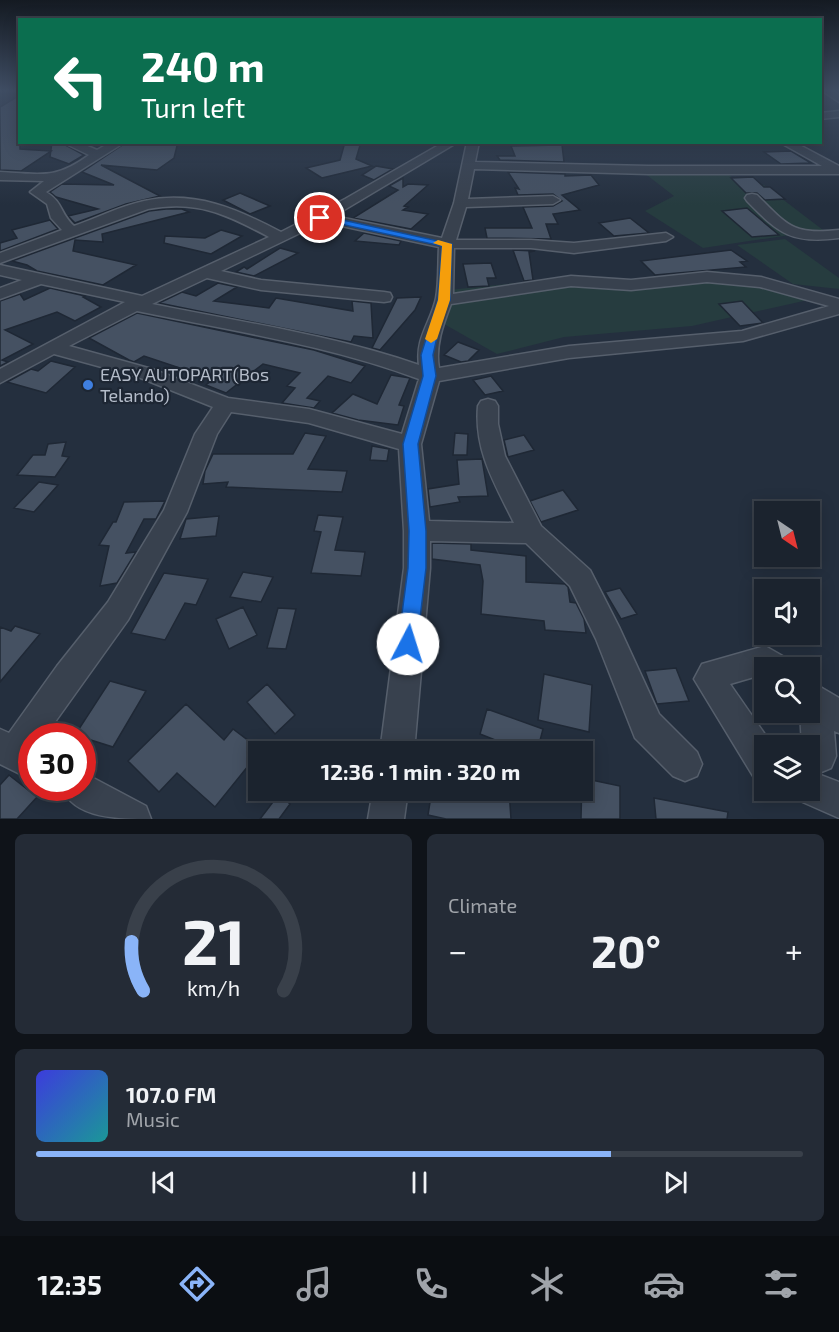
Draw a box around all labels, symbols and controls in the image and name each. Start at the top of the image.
text: 240 m [141,40,265,90]
icon: left [42,42,120,120]
text: Turn left [141,91,245,123]
pin [294,192,345,243]
icon: arrive [303,201,336,234]
place label: EASY AUTOPART(Bos Telando) [100,363,269,406]
marker: EASY AUTOPART(Bos Telando) [81,378,95,392]
north arrow [754,501,820,567]
map controls [754,501,820,801]
button: sound [754,579,820,645]
position arrow [376,612,440,676]
button: search [754,657,820,723]
speed limit sign: 30 [18,723,96,801]
button: layers [754,735,820,801]
text: 12:36 · 1 min · 320 m [321,758,520,784]
text: Climate [448,893,517,917]
text: 21 [182,903,245,978]
text: 20° [591,923,661,977]
text: − [448,930,467,970]
text: + [785,930,803,970]
text: km/h [187,975,240,1000]
text: 107.0 FM [126,1081,216,1107]
text: Music [126,1107,180,1131]
icon: previous [147,1166,180,1199]
icon: pause [403,1166,436,1199]
icon: next [659,1166,692,1199]
icon: directions [176,1263,218,1305]
icon: music [293,1263,335,1305]
icon: phone [410,1263,452,1305]
icon: climate [526,1263,568,1305]
icon: car [643,1263,685,1305]
icon: filters [760,1263,802,1305]
text: 12:35 [37,1268,102,1300]

